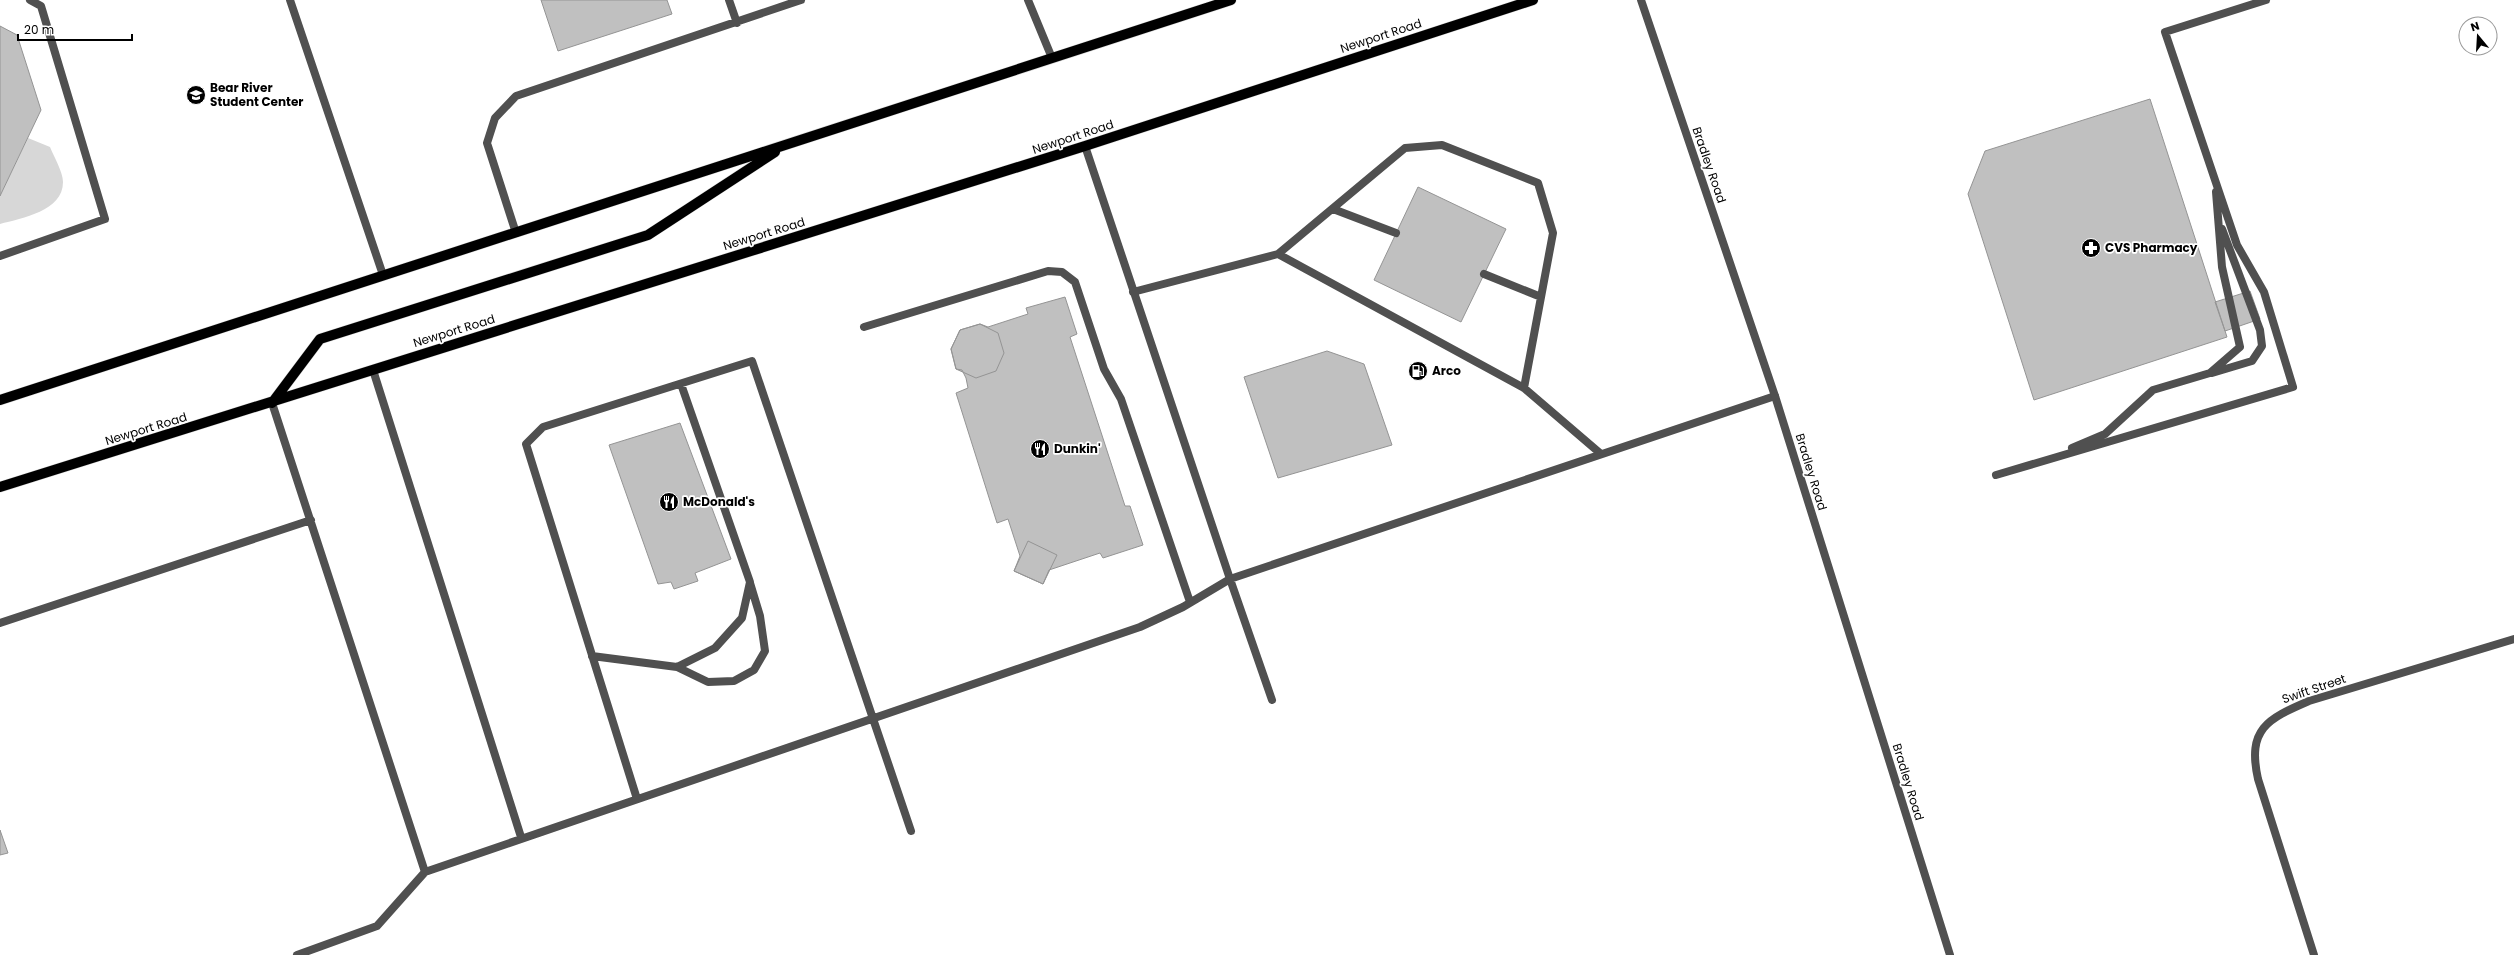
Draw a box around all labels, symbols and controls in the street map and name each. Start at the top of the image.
street label: Newport Road [1338,14,1424,57]
scale bar [18,16,132,42]
north arrow [2458,16,2498,56]
text: N [2468,18,2481,35]
text: 20 m [24,21,54,38]
place label: Bear River Student Center [210,79,303,110]
school or university icon: Bear River Student Center [185,84,207,106]
street label: Newport Road [1030,115,1116,158]
street label: Bradley Road [1688,124,1730,205]
street label: Newport Road [721,213,807,254]
pharmacy icon: CVS Pharmacy [2080,237,2102,259]
place label: CVS Pharmacy [2105,239,2198,256]
street label: Newport Road [411,310,497,351]
fuel station icon: Arco [1407,360,1429,382]
place label: Arco [1432,362,1461,379]
street label: Newport Road [103,408,189,449]
street label: Bradley Road [1792,431,1831,512]
restaurant icon: Dunkin' [1029,438,1051,460]
place label: Dunkin' [1054,440,1101,457]
restaurant icon: McDonald's [658,491,680,513]
place label: McDonald's [683,493,755,510]
street label: Swift Street [2280,670,2348,707]
street label: Bradley Road [1889,741,1928,822]

